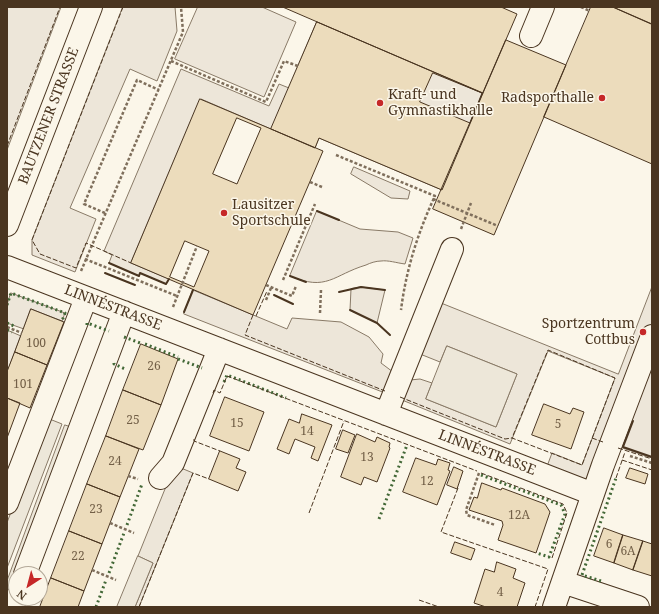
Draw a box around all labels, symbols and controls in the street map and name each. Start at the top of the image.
street label: BAUTZENER STRASSE [15,45,83,187]
place label: Kraft- und Gymnastikhalle [388,87,493,120]
place label: Radsporthalle [501,90,594,106]
marker: Radsporthalle [597,93,607,103]
marker: Kraft- und Gymnastikhalle [375,98,385,108]
place label: Lausitzer Sportschule [232,197,311,230]
marker: Lausitzer Sportschule [219,208,229,218]
street label: LINNÉSTRASSE [62,282,164,334]
place label: Sportzentrum Cottbus [542,316,635,348]
marker: Sportzentrum Cottbus [638,327,648,337]
house number: 100 [26,337,46,351]
house number: 26 [147,360,161,374]
house number: 101 [13,378,33,392]
house number: 25 [126,414,140,428]
house number: 15 [230,417,244,431]
house number: 5 [555,418,561,432]
house number: 14 [300,425,314,439]
street label: LINNÉSTRASSE [436,427,538,479]
house number: 13 [360,451,374,465]
house number: 24 [108,455,122,469]
house number: 12 [420,475,434,489]
house number: 23 [89,503,103,517]
house number: 12A [508,509,530,523]
house number: 6 [606,538,612,552]
house number: 6A [620,545,636,559]
house number: 22 [71,550,85,564]
north arrow [8,566,48,606]
house number: 4 [497,586,503,600]
text: N [13,587,29,604]

